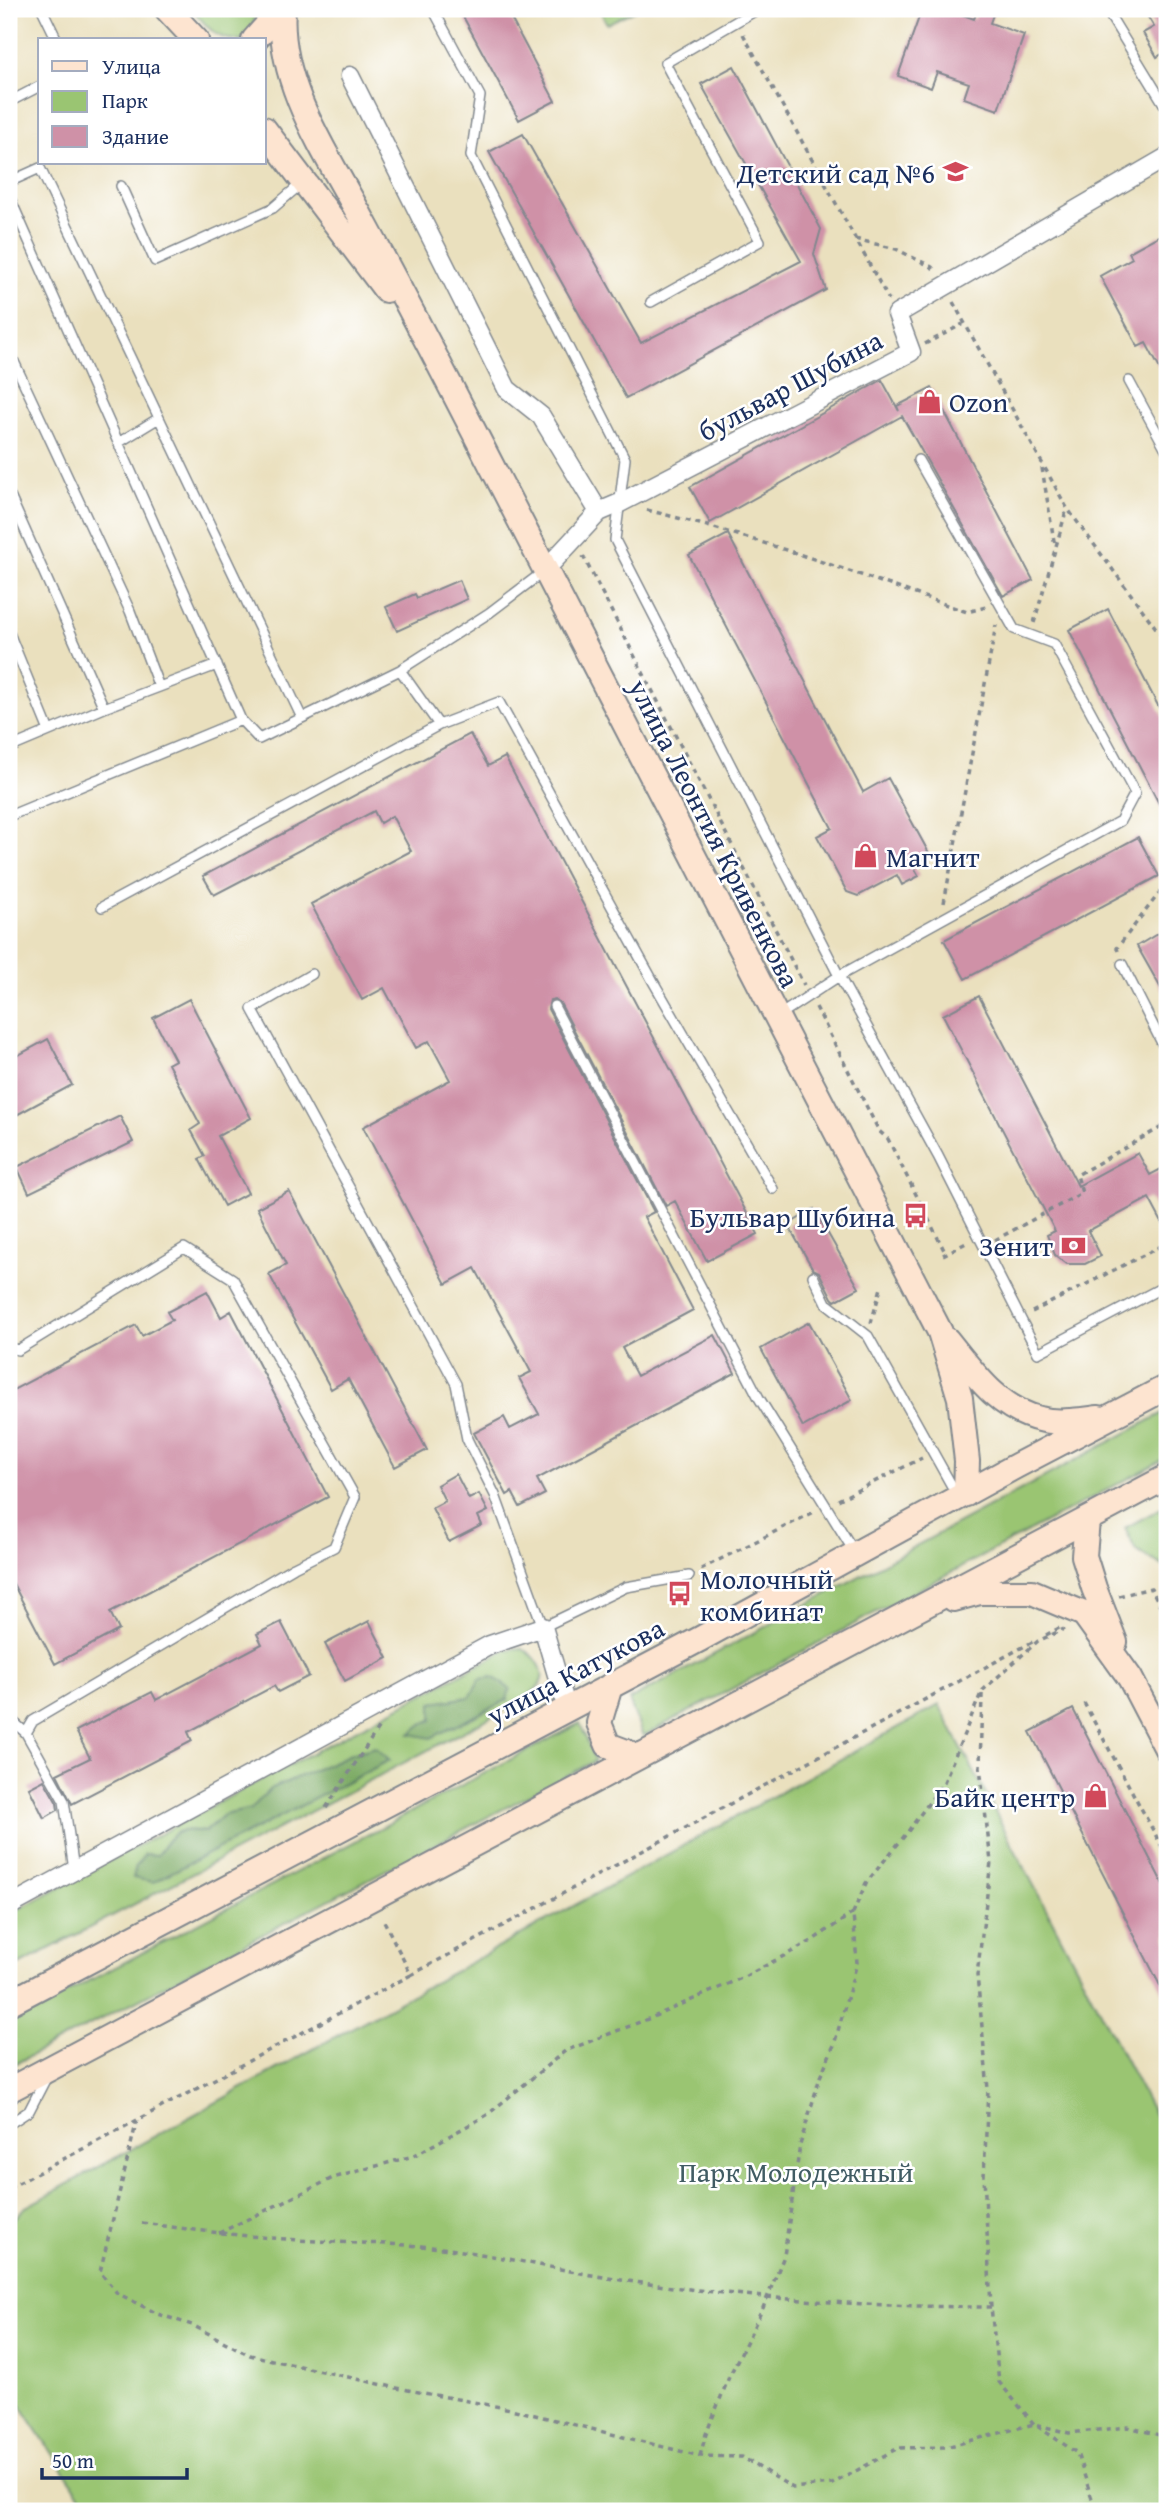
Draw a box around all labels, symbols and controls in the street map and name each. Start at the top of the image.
legend [38,38,266,164]
text: Улица [102,51,161,82]
text: Парк [102,85,148,116]
text: Здание [102,121,169,152]
place label: Детский сад №6 [736,152,935,193]
school or university icon: Детский сад №6 [941,158,969,186]
street label: бульвар Шубина [690,319,890,451]
place label: Ozon [949,381,1009,422]
shop icon: Ozon [915,387,943,415]
street label: улица Леонтия Кривенкова [619,671,811,995]
place label: Магнит [886,836,980,877]
shop icon: Магнит [852,842,880,870]
place label: Бульвар Шубина [690,1196,896,1237]
bus stop icon: Бульвар Шубина [901,1202,929,1230]
place label: Зенит [979,1225,1053,1266]
bank icon: Зенит [1059,1231,1087,1259]
place label: Молочный комбинат [700,1558,833,1631]
bus stop icon: Молочный комбинат [666,1580,694,1608]
street label: улица Катукова [478,1607,672,1736]
place label: Байк центр [934,1776,1075,1817]
shop icon: Байк центр [1081,1782,1109,1810]
park label: Парк Молодежный [679,2151,913,2192]
scale bar [42,2436,187,2480]
text: 50 m [52,2445,94,2476]

